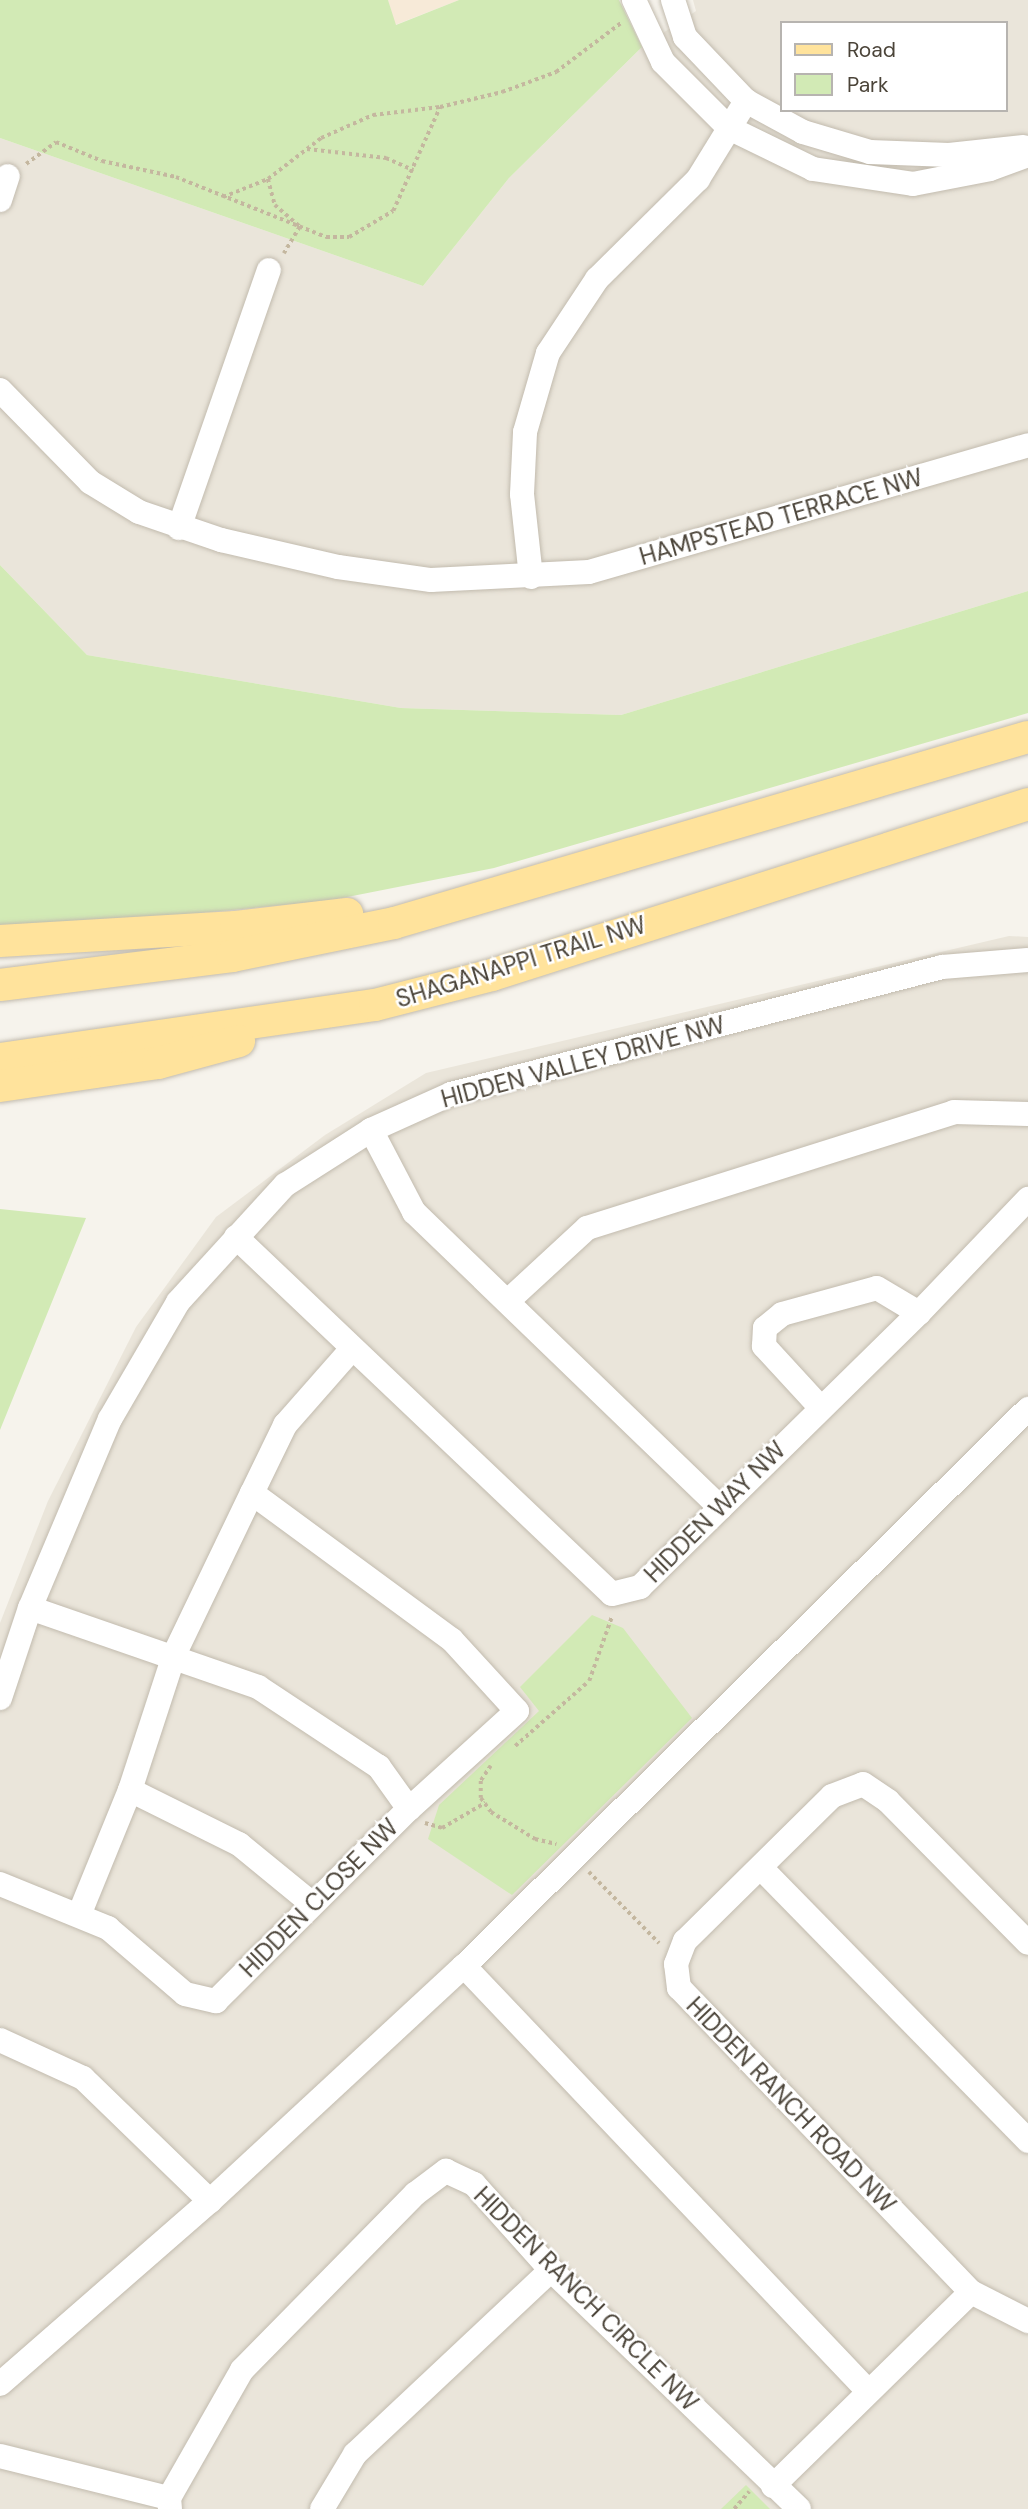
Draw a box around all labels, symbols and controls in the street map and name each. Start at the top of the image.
legend [780,21,1007,112]
text: Road [847,36,896,64]
text: Park [847,71,888,99]
street label: HAMPSTEAD TERRACE NW [636,463,926,571]
street label: SHAGANAPPI TRAIL NW [393,910,649,1014]
street label: HIDDEN VALLEY DRIVE NW [438,1010,728,1114]
street label: HIDDEN WAY NW [639,1436,791,1588]
street label: HIDDEN CLOSE NW [234,1813,404,1983]
street label: HIDDEN RANCH ROAD NW [680,1991,902,2219]
street label: HIDDEN RANCH CIRCLE NW [468,2181,704,2417]

